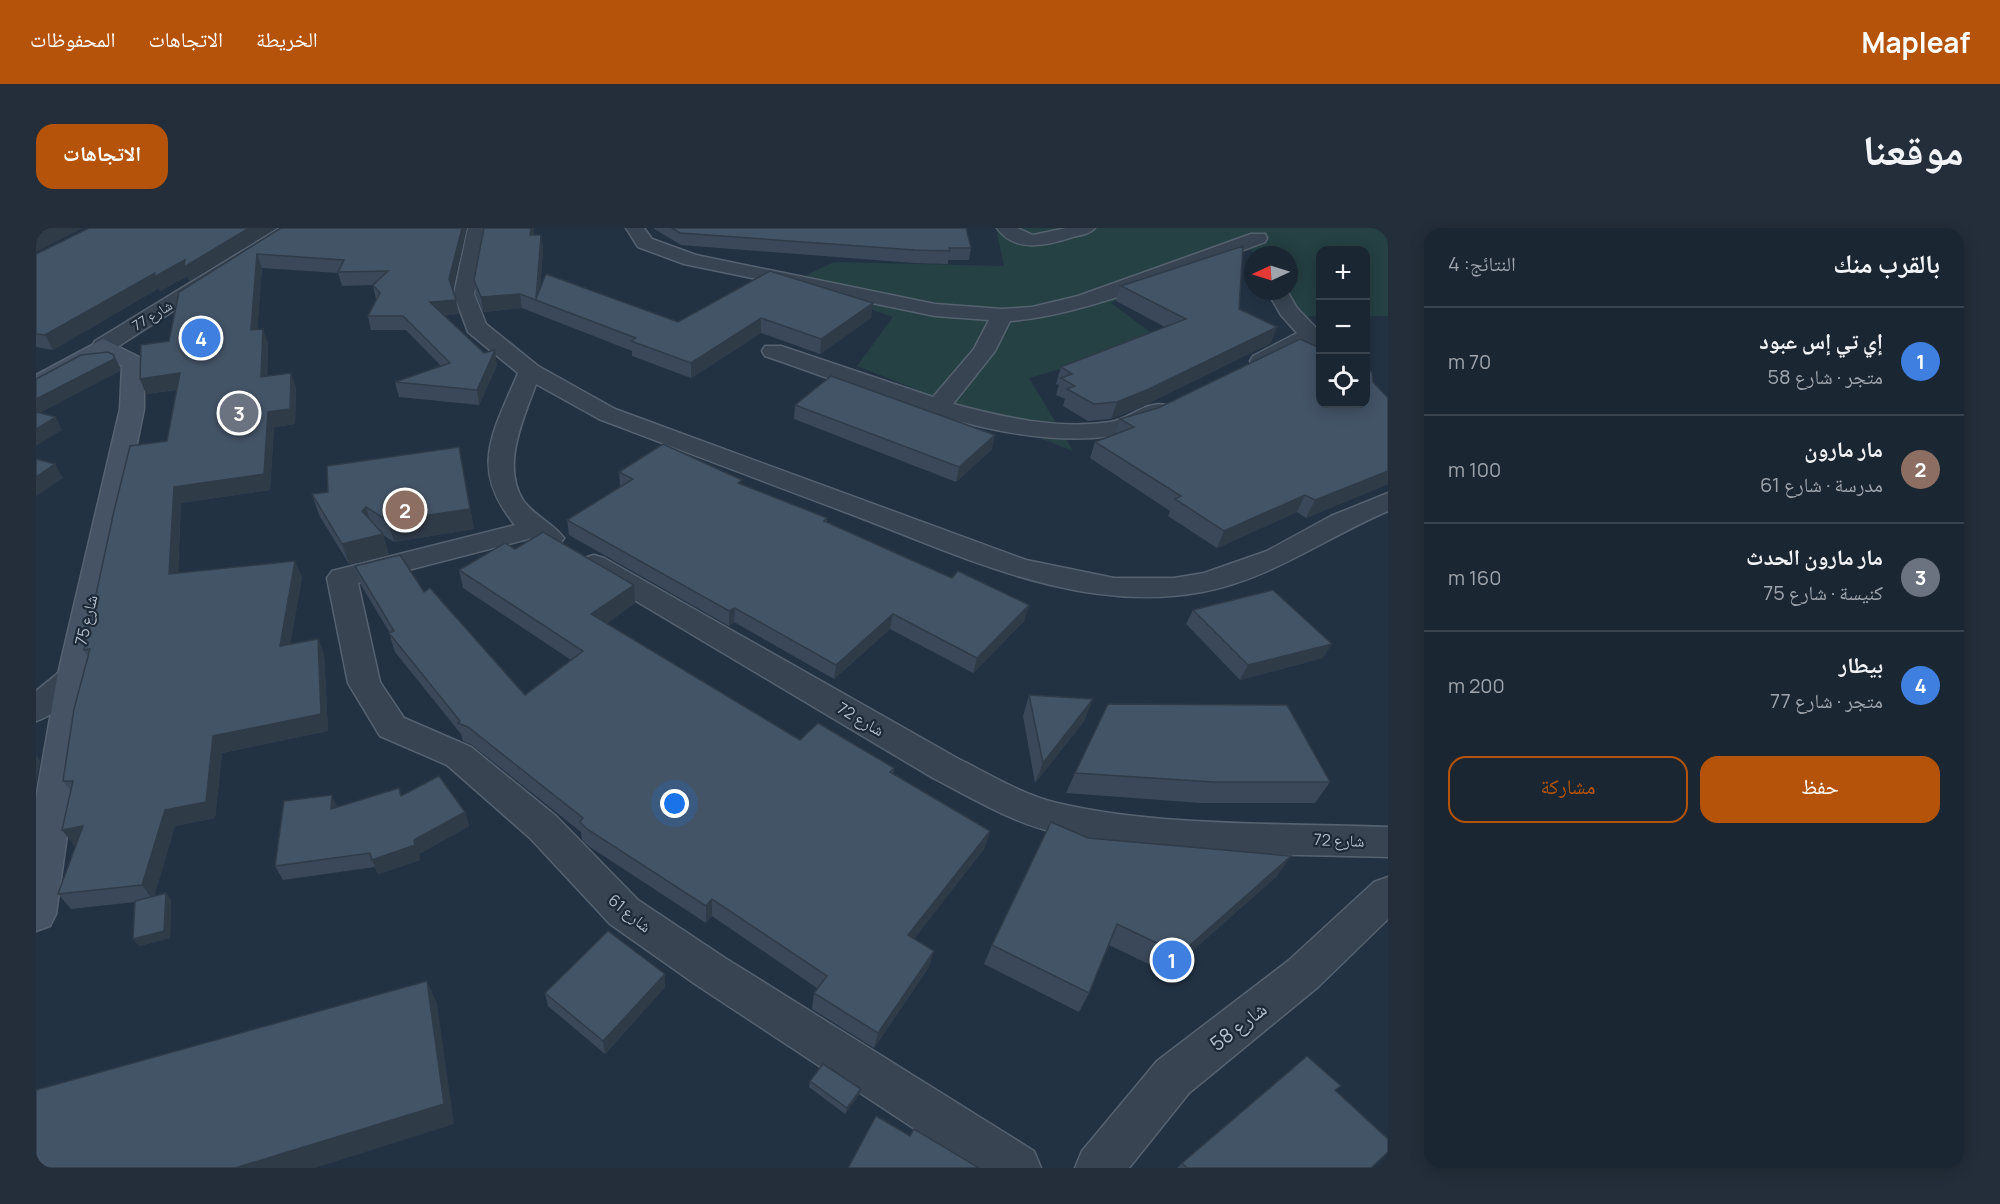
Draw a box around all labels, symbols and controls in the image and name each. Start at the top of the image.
text: Mapleaf [1862,23,1970,61]
text: المحفوظات [30,25,115,53]
text: الاتجاهات [148,25,223,53]
text: الخريطة [256,25,318,53]
text: موقعنا [1863,120,1964,178]
button: الاتجاهات [36,124,168,189]
text: بالقرب منك [1833,245,1940,281]
north arrow [1244,246,1298,300]
map controls [1316,246,1370,408]
button: + [1316,246,1370,300]
text: النتائج: 4 [1448,250,1516,277]
street label: شارع 77 [128,295,176,336]
button: − [1316,300,1370,354]
pin: 4 [182,316,220,360]
text: إي تي إس عبود [1759,326,1883,356]
text: 70 m [1448,348,1491,375]
text: 1 [1916,348,1925,375]
button: locate [1316,354,1370,408]
text: متجر · شارع 58 [1768,363,1883,390]
pin: 3 [220,390,258,435]
text: مار مارون [1804,434,1883,464]
text: 100 m [1448,456,1501,483]
text: 2 [1915,456,1926,483]
text: مدرسة · شارع 61 [1760,471,1883,498]
pin: 2 [386,488,424,532]
text: مار مارون الحدث [1746,542,1883,572]
text: 160 m [1448,564,1501,591]
text: 3 [1915,564,1926,591]
text: كنيسة · شارع 75 [1763,579,1883,606]
street label: شارع 75 [70,593,102,647]
text: بيطار [1839,650,1883,680]
text: 200 m [1448,672,1505,699]
text: 4 [1914,672,1927,699]
text: متجر · شارع 77 [1770,687,1883,714]
street label: شارع 72 [834,697,888,741]
button: مشاركة [1448,756,1688,823]
button: حفظ [1700,756,1940,823]
your location [660,789,689,818]
street label: شارع 72 [1313,828,1365,852]
street label: شارع 61 [604,889,656,937]
pin: 1 [1152,938,1192,982]
street label: شارع 58 [1204,995,1272,1057]

